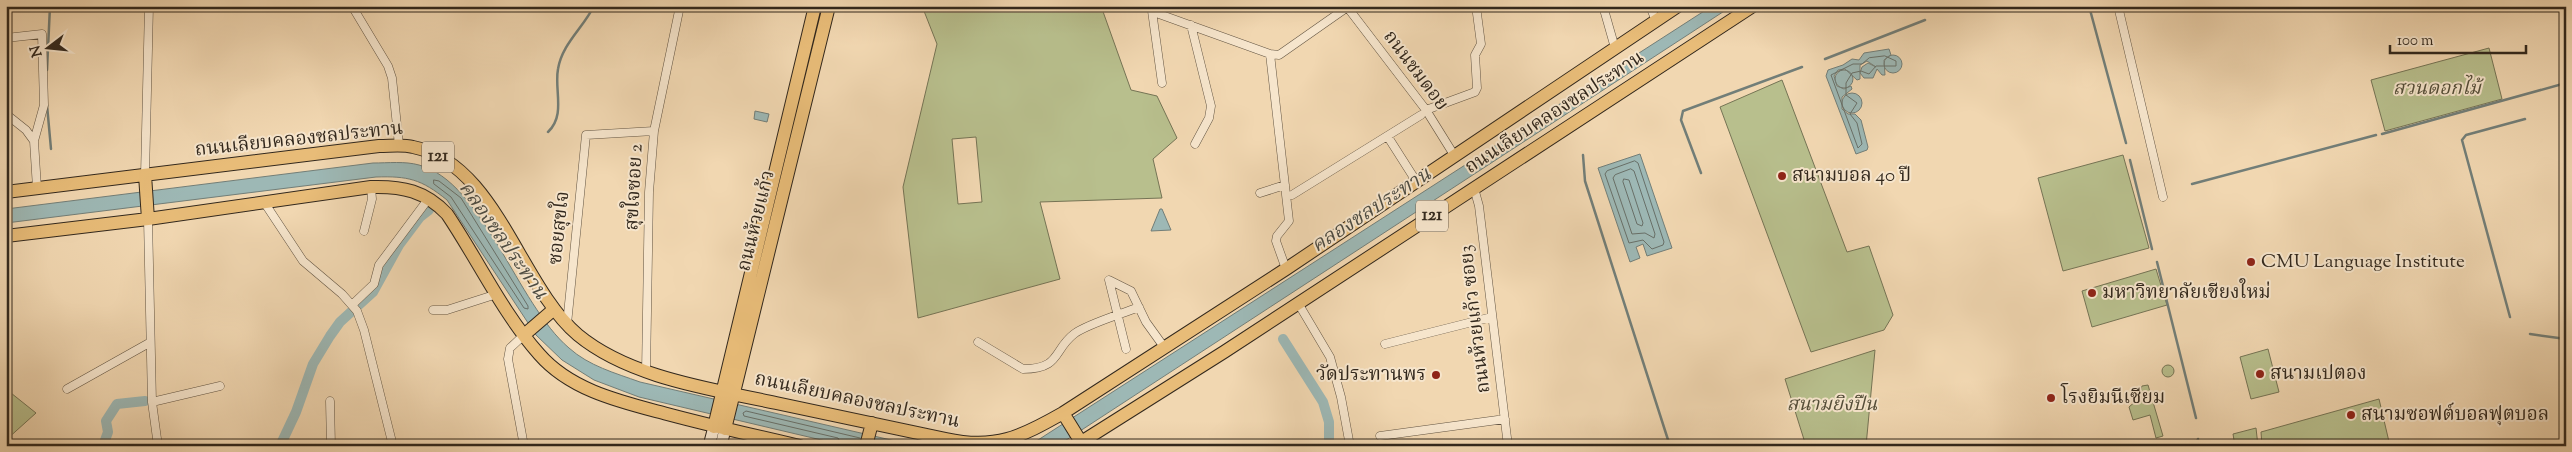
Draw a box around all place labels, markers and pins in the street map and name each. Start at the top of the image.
place label: สนามบอล 40 ปี [1792,163,1911,190]
marker: สนามบอล 40 ปี [1776,170,1788,182]
place label: CMU Language Institute [2261,249,2465,276]
marker: CMU Language Institute [2245,256,2257,268]
place label: มหาวิทยาลัยเชียงใหม่ [2102,278,2271,307]
marker: มหาวิทยาลัยเชียงใหม่ [2086,287,2098,299]
place label: สนามเปตอง [2270,361,2366,388]
place label: วัดประทานพร [1316,362,1426,389]
marker: สนามเปตอง [2254,368,2266,380]
marker: วัดประทานพร [1430,369,1442,381]
place label: โรงยิมนีเซียม [2060,382,2165,412]
marker: โรงยิมนีเซียม [2045,392,2057,404]
place label: สนามซอฟต์บอลฟุตบอล [2361,402,2549,429]
marker: สนามซอฟต์บอลฟุตบอล [2345,409,2357,421]

